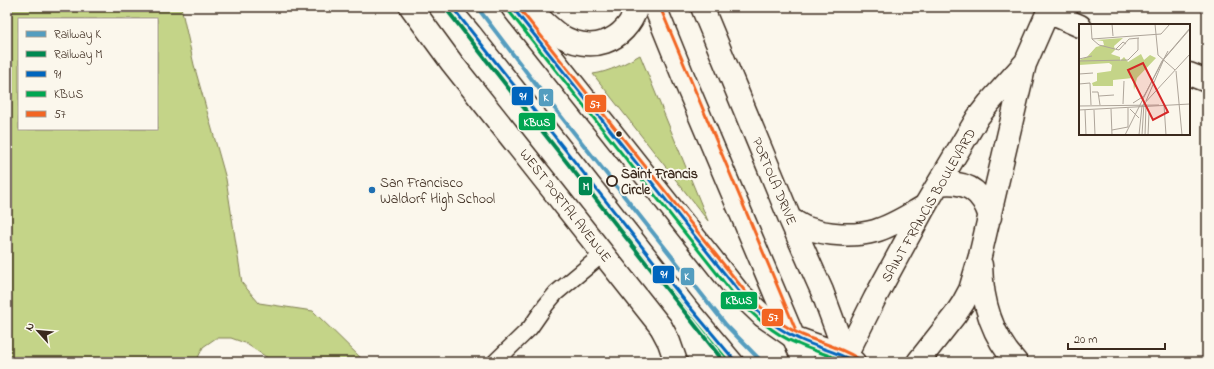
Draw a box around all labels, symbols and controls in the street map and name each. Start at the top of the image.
legend [18,18,158,130]
inset map [1079,24,1190,135]
text: Railway K [54,26,101,45]
text: Railway M [54,46,103,65]
text: 91 [54,66,62,84]
text: KBUS [54,86,83,104]
line badge: 91 [511,86,534,106]
line badge: K [538,88,554,107]
text: 91 [519,89,527,105]
text: K [543,90,549,106]
line badge: 57 [584,94,607,113]
text: 57 [590,97,601,113]
text: 57 [54,106,66,124]
line badge: KBUS [518,112,556,131]
text: KBUS [524,115,550,131]
street label: SAINT FRANCIS BOULEVARD [877,125,982,287]
unlabelled marker [614,129,624,139]
street label: PORTOLA DRIVE [746,134,802,229]
street label: WEST PORTAL AVENUE [514,145,616,267]
place label: Saint Francis Circle [621,164,698,201]
place label: San Francisco Waldorf High School [380,173,495,211]
marker: Saint Francis Circle [606,175,618,187]
line badge: M [578,176,593,196]
text: M [583,179,590,195]
marker: San Francisco Waldorf High School [367,185,377,195]
line badge: 91 [652,265,675,284]
text: 91 [660,267,668,283]
line badge: K [680,267,695,286]
text: K [684,269,690,285]
line badge: KBUS [720,291,758,310]
text: KBUS [726,293,752,309]
line badge: 57 [761,308,784,327]
text: 57 [768,310,779,326]
north arrow [18,311,58,351]
text: N [21,320,39,334]
scale bar [1068,325,1165,351]
text: 20 m [1074,331,1097,349]

